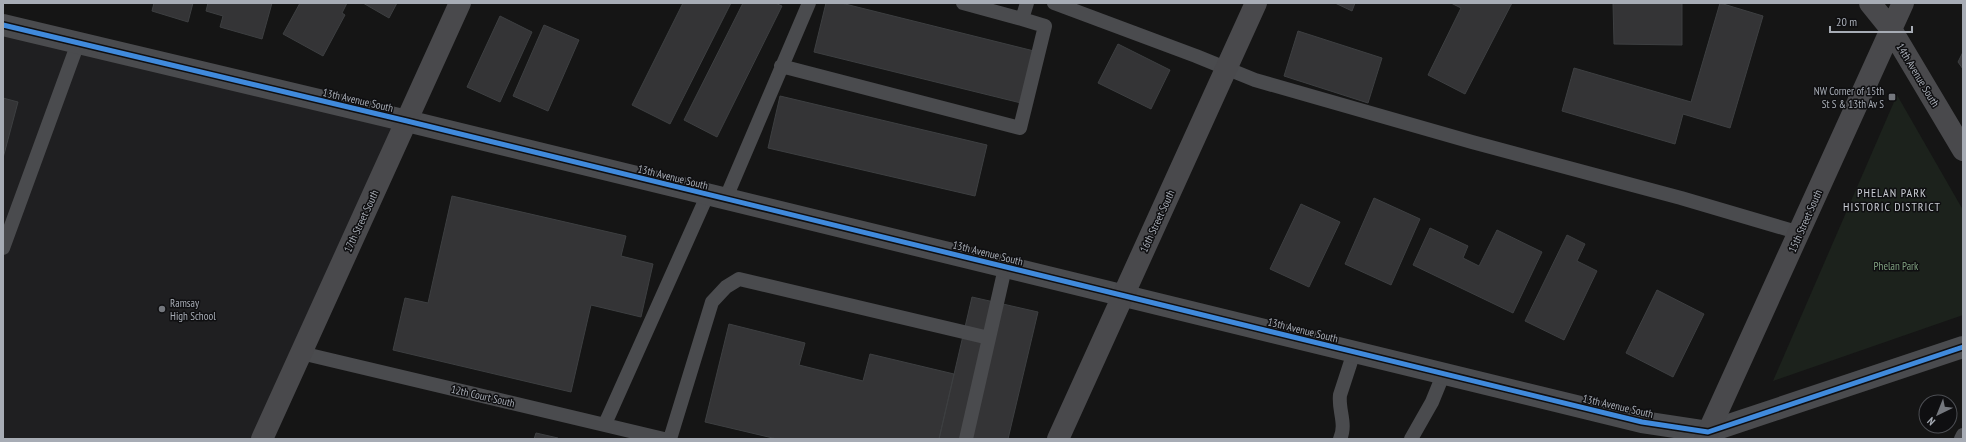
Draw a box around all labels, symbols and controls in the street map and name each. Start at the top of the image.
scale bar [1830,8,1912,34]
text: 20 m [1836,14,1857,29]
street label: 14th Avenue South [1893,41,1943,110]
place label: NW Corner of 15th St S & 13th Av S [1814,84,1884,111]
street label: 13th Avenue South [321,85,395,115]
marker: NW Corner of 15th St S & 13th Av S [1887,92,1897,102]
street label: 13th Avenue South [636,161,710,193]
district label: PHELAN PARK HISTORIC DISTRICT [1843,185,1941,214]
street label: 17th Street South [340,187,382,254]
street label: 16th Street South [1136,187,1178,254]
street label: 15th Street South [1785,187,1825,255]
street label: 13th Avenue South [951,237,1025,269]
park label: Phelan Park [1874,259,1919,273]
place label: Ramsay High School [170,296,216,323]
marker: Ramsay High School [157,304,167,314]
street label: 13th Avenue South [1266,314,1340,346]
street label: 12th Court South [450,382,516,410]
street label: 13th Avenue South [1581,391,1655,421]
north arrow [1918,394,1958,434]
text: N [1924,414,1938,428]

